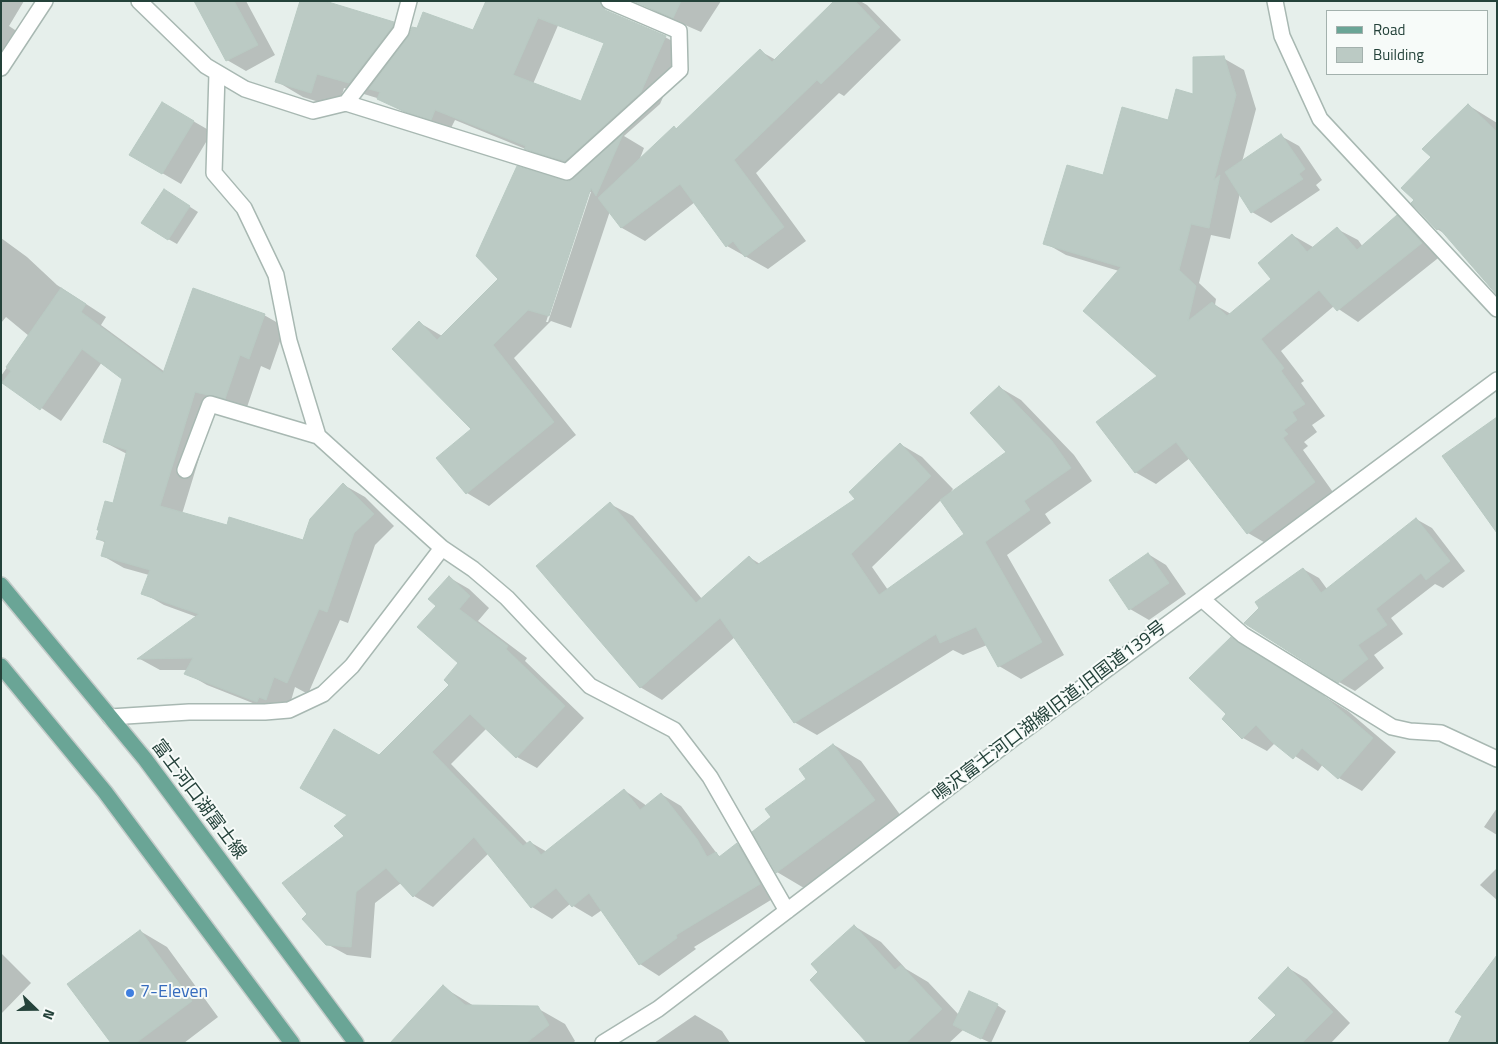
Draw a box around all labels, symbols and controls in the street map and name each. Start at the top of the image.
legend [1326,10,1488,75]
text: Road [1373,18,1405,41]
text: Building [1373,43,1424,66]
street label: 鳴沢富士河口湖線旧道;旧国道139号 [929,617,1171,807]
street label: 富士河口湖富士線 [146,736,250,864]
place label: 7-Eleven [140,982,208,1004]
north arrow [10,984,60,1034]
marker: 7-Eleven [124,987,136,999]
text: N [38,1006,61,1023]

